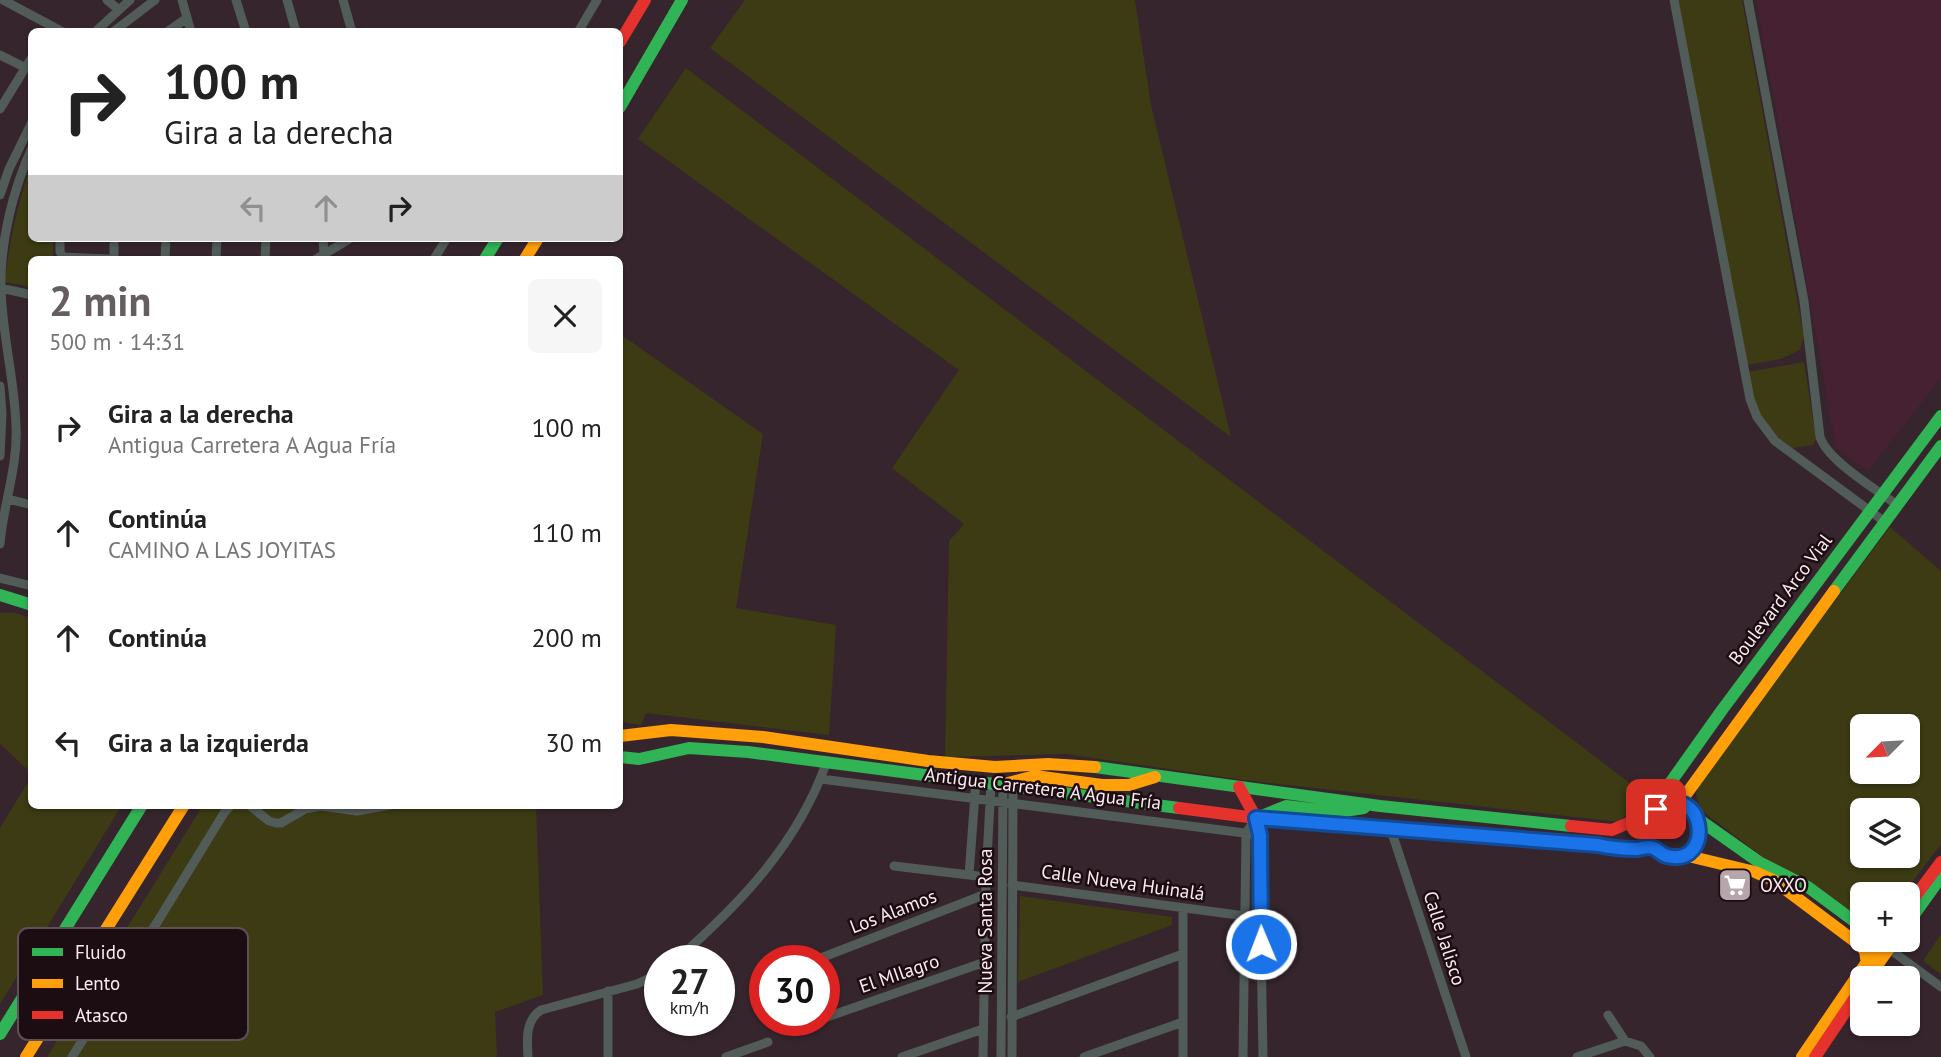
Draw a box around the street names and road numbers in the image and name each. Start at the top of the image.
street label: Boulevard Arco Vial [1723,529,1837,669]
street label: Antigua Carretera A Agua Fría [923,762,1163,814]
street label: Nueva Santa Rosa [973,849,997,993]
street label: Calle Nueva Huinalá [1040,859,1206,905]
street label: Los Alamos [846,883,940,939]
street label: Calle Jalisco [1418,888,1472,988]
street label: El MIlagro [856,948,942,998]

